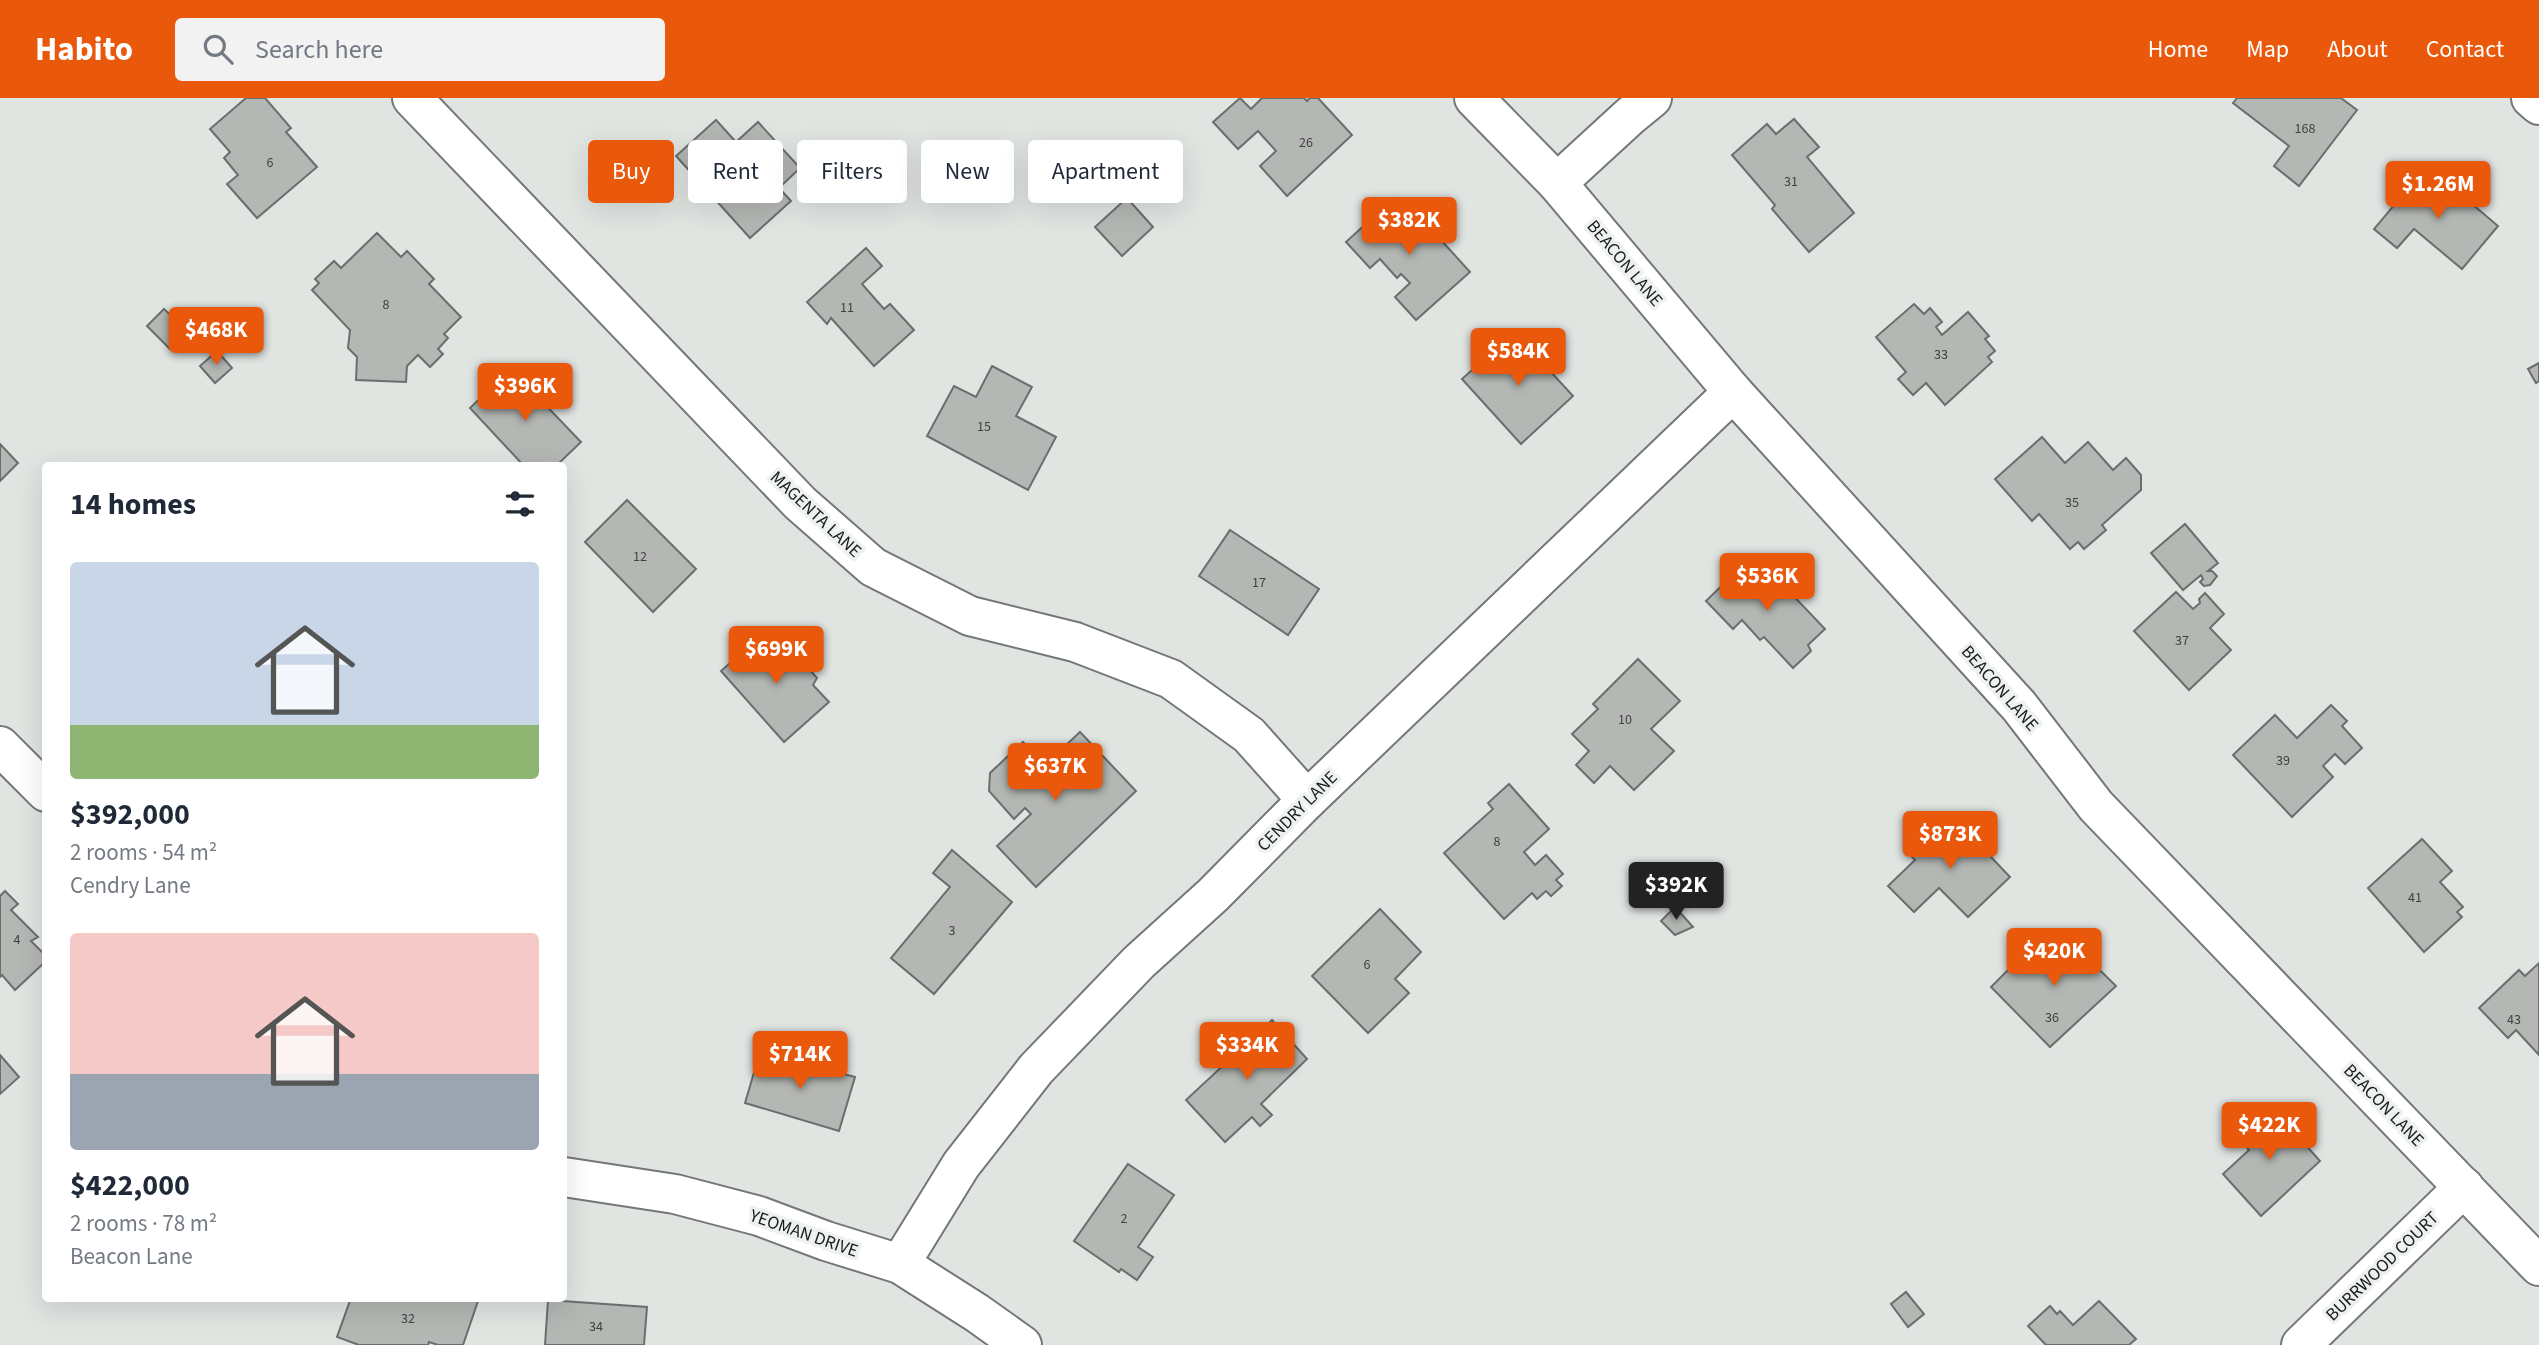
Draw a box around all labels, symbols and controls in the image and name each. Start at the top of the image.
search box [175,18,665,81]
text: Habito [35,26,133,73]
icon: search [199,30,237,68]
text: Search here [255,31,383,68]
text: Home [2148,32,2208,67]
text: Map [2246,32,2289,67]
text: About [2327,32,2388,67]
text: Contact [2426,32,2504,67]
house number: 168 [2295,119,2315,139]
house number: 26 [1299,133,1313,153]
chip: Buy [588,140,674,203]
chip: Rent [688,140,783,203]
chip: Filters [797,140,907,203]
chip: New [921,140,1014,203]
chip: Apartment [1028,140,1183,203]
house number: 6 [267,153,274,173]
pin: $1.26M [2381,162,2495,221]
text: $1.26M [2401,167,2475,200]
house number: 31 [1784,172,1798,192]
pin: $382K [1360,198,1458,257]
text: $382K [1378,203,1440,236]
street label: BEACON LANE [1581,215,1668,312]
house number: 8 [383,295,390,315]
house number: 11 [840,298,854,318]
pin: $468K [167,308,265,367]
text: $468K [185,313,247,346]
pin: $584K [1469,328,1567,388]
text: $584K [1487,334,1549,367]
house number: 33 [1934,345,1948,365]
pin: $396K [476,364,574,423]
text: $396K [494,369,556,402]
house number: 15 [977,417,991,437]
street label: MAGENTA LANE [764,465,867,563]
text: 14 homes [70,483,196,526]
icon: filters [501,485,539,523]
house number: 35 [2065,493,2079,513]
house number: 12 [633,547,647,567]
pin: $536K [1718,554,1816,613]
text: $536K [1736,559,1798,592]
house number: 17 [1252,573,1266,593]
icon: home [242,607,368,733]
pin: $699K [727,626,825,686]
house number: 37 [2175,631,2189,651]
text: $699K [745,632,807,665]
street label: BEACON LANE [1955,640,2044,737]
house number: 10 [1618,710,1632,730]
pin: $637K [1006,744,1104,803]
text: $637K [1024,749,1086,782]
house number: 39 [2276,751,2290,771]
street label: CENDRY LANE [1252,766,1343,857]
text: $392,000 [70,793,190,836]
pin: $873K [1901,812,1999,871]
text: $873K [1919,817,1981,850]
house number: 8 [1494,832,1501,852]
text: 2 rooms · 54 m² [70,836,217,869]
pin: $392K [1627,862,1725,922]
text: $392K [1645,868,1707,901]
text: Cendry Lane [70,869,191,902]
house number: 41 [2408,888,2422,908]
house number: 3 [949,921,956,941]
pin: $420K [2005,928,2103,988]
house number: 4 [14,930,21,950]
text: $420K [2023,934,2085,967]
house number: 6 [1364,955,1371,975]
icon: home [242,978,368,1104]
house number: 36 [2045,1008,2059,1028]
house number: 43 [2507,1010,2521,1030]
pin: $334K [1198,1023,1296,1082]
text: $334K [1216,1028,1278,1061]
pin: $714K [751,1032,849,1091]
text: $714K [769,1037,831,1070]
street label: BEACON LANE [2338,1058,2430,1152]
pin: $422K [2220,1102,2318,1162]
text: $422K [2238,1108,2300,1141]
text: $422,000 [70,1164,190,1207]
street label: YEOMAN DRIVE [745,1203,861,1264]
street label: BURRWOOD COURT [2320,1206,2445,1327]
text: 2 rooms · 78 m² [70,1207,217,1240]
house number: 2 [1121,1209,1128,1229]
text: Beacon Lane [70,1240,193,1273]
house number: 32 [401,1309,415,1329]
house number: 34 [589,1317,603,1337]

